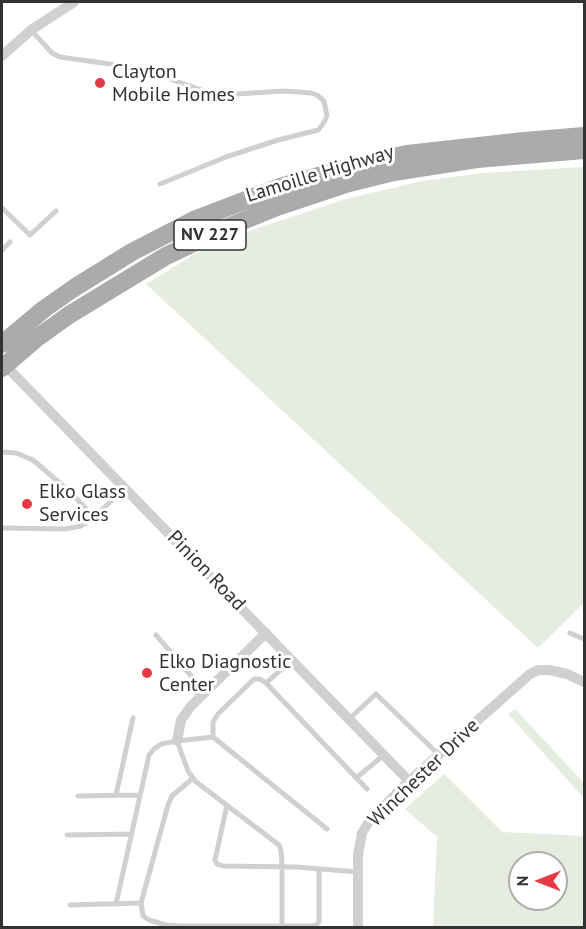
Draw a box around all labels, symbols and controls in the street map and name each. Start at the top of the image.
place label: Clayton Mobile Homes [112,60,235,107]
marker: Clayton Mobile Homes [93,76,107,90]
street label: Lamoille Highway [243,140,397,208]
road number: NV 227 [174,220,246,250]
place label: Elko Glass Services [39,480,126,527]
marker: Elko Glass Services [20,497,34,511]
street label: Pinion Road [162,526,250,616]
place label: Elko Diagnostic Center [159,650,291,697]
marker: Elko Diagnostic Center [140,666,154,680]
street label: Winchester Drive [363,714,485,832]
north arrow [508,851,568,911]
text: N [512,876,532,886]

